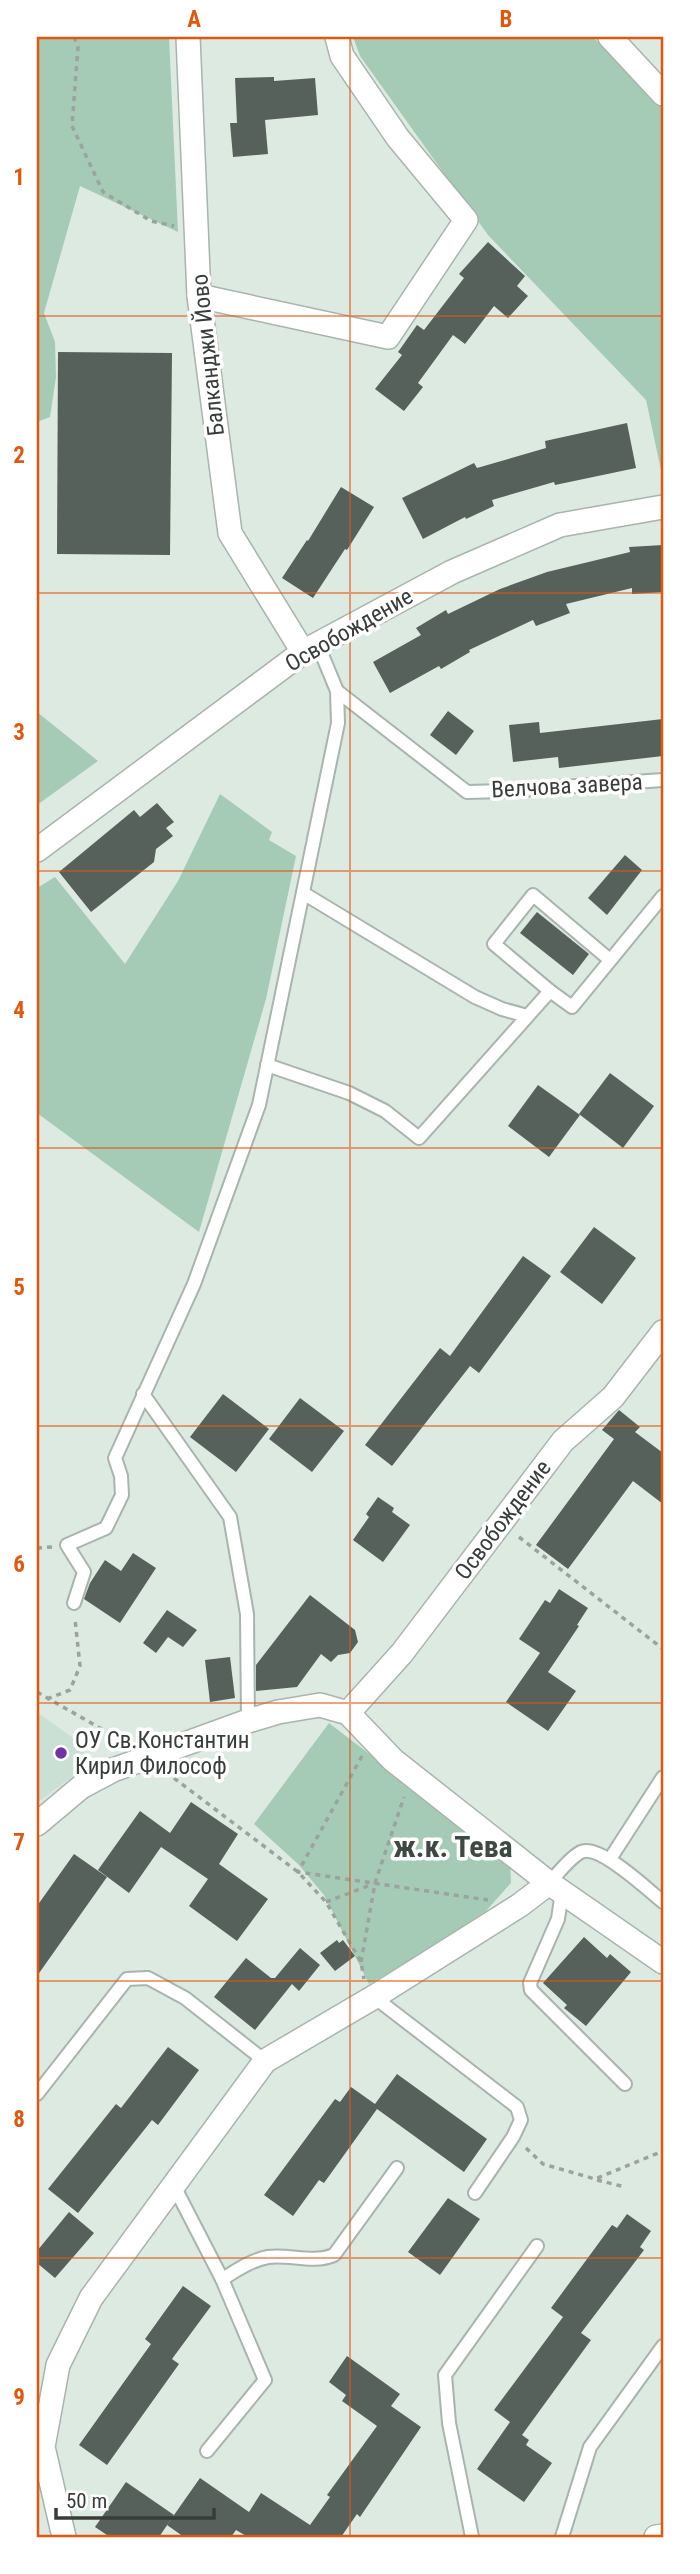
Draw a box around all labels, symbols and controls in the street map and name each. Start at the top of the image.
text: A [187,6,201,33]
text: B [500,6,512,33]
text: 1 [13,164,25,191]
street label: Балканджи Йово [185,273,230,437]
text: 2 [13,442,25,469]
street label: Освобождение [281,583,417,677]
text: 3 [13,719,25,746]
street label: Велчова завера [491,769,643,803]
text: 4 [13,997,25,1024]
text: 5 [13,1274,25,1301]
street label: Освобождение [449,1455,557,1585]
text: 6 [13,1551,25,1578]
place label: ОУ Св.Константин Кирил Философ [75,1727,249,1780]
marker: ОУ Св.Константин Кирил Философ [53,1745,69,1761]
text: 7 [13,1829,25,1856]
district label: ж.к. Тева [393,1829,513,1864]
text: 8 [13,2106,25,2133]
text: 9 [13,2384,25,2411]
scale bar [56,2476,214,2520]
text: 50 m [66,2489,107,2513]

